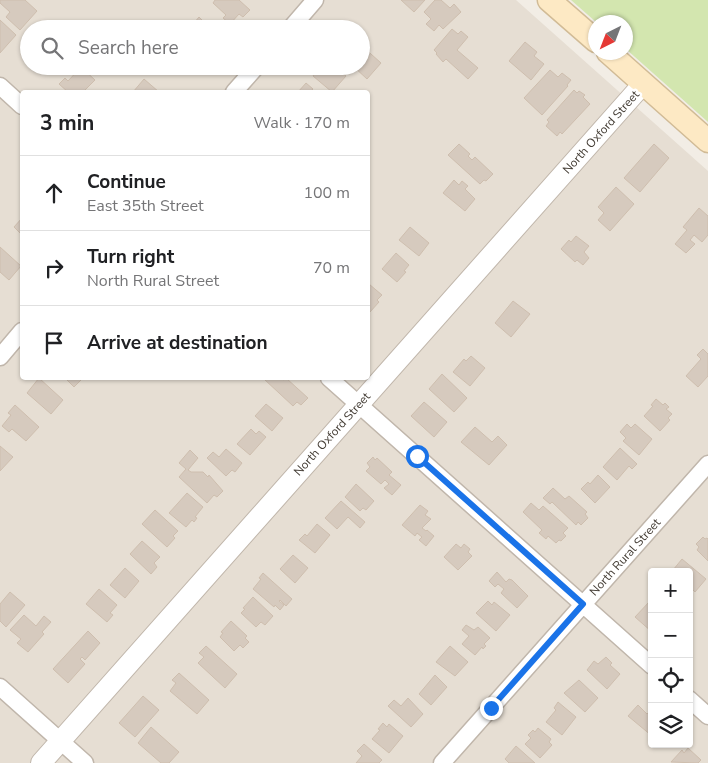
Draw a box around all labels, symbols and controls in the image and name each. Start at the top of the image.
north arrow [588,15,633,60]
search box [20,20,370,75]
icon: search [38,34,66,62]
text: Search here [78,35,179,61]
street label: North Oxford Street [559,86,643,177]
text: 3 min [40,109,94,137]
text: Walk · 170 m [254,112,350,134]
text: Continue [87,169,166,195]
icon: ahead [40,179,68,207]
text: 100 m [303,182,350,204]
text: East 35th Street [87,195,204,217]
text: Turn right [87,244,174,270]
icon: right [40,254,68,282]
text: 70 m [313,257,350,279]
text: North Rural Street [87,270,219,292]
icon: arrive [40,329,68,357]
text: Arrive at destination [87,330,268,356]
street label: North Oxford Street [290,388,374,479]
route start [406,445,429,468]
street label: North Rural Street [586,514,665,599]
map controls [648,568,693,748]
button: + [648,568,693,613]
button: − [648,613,693,658]
button: locate [648,658,693,703]
route end [480,697,503,720]
button: layers [648,703,693,748]

